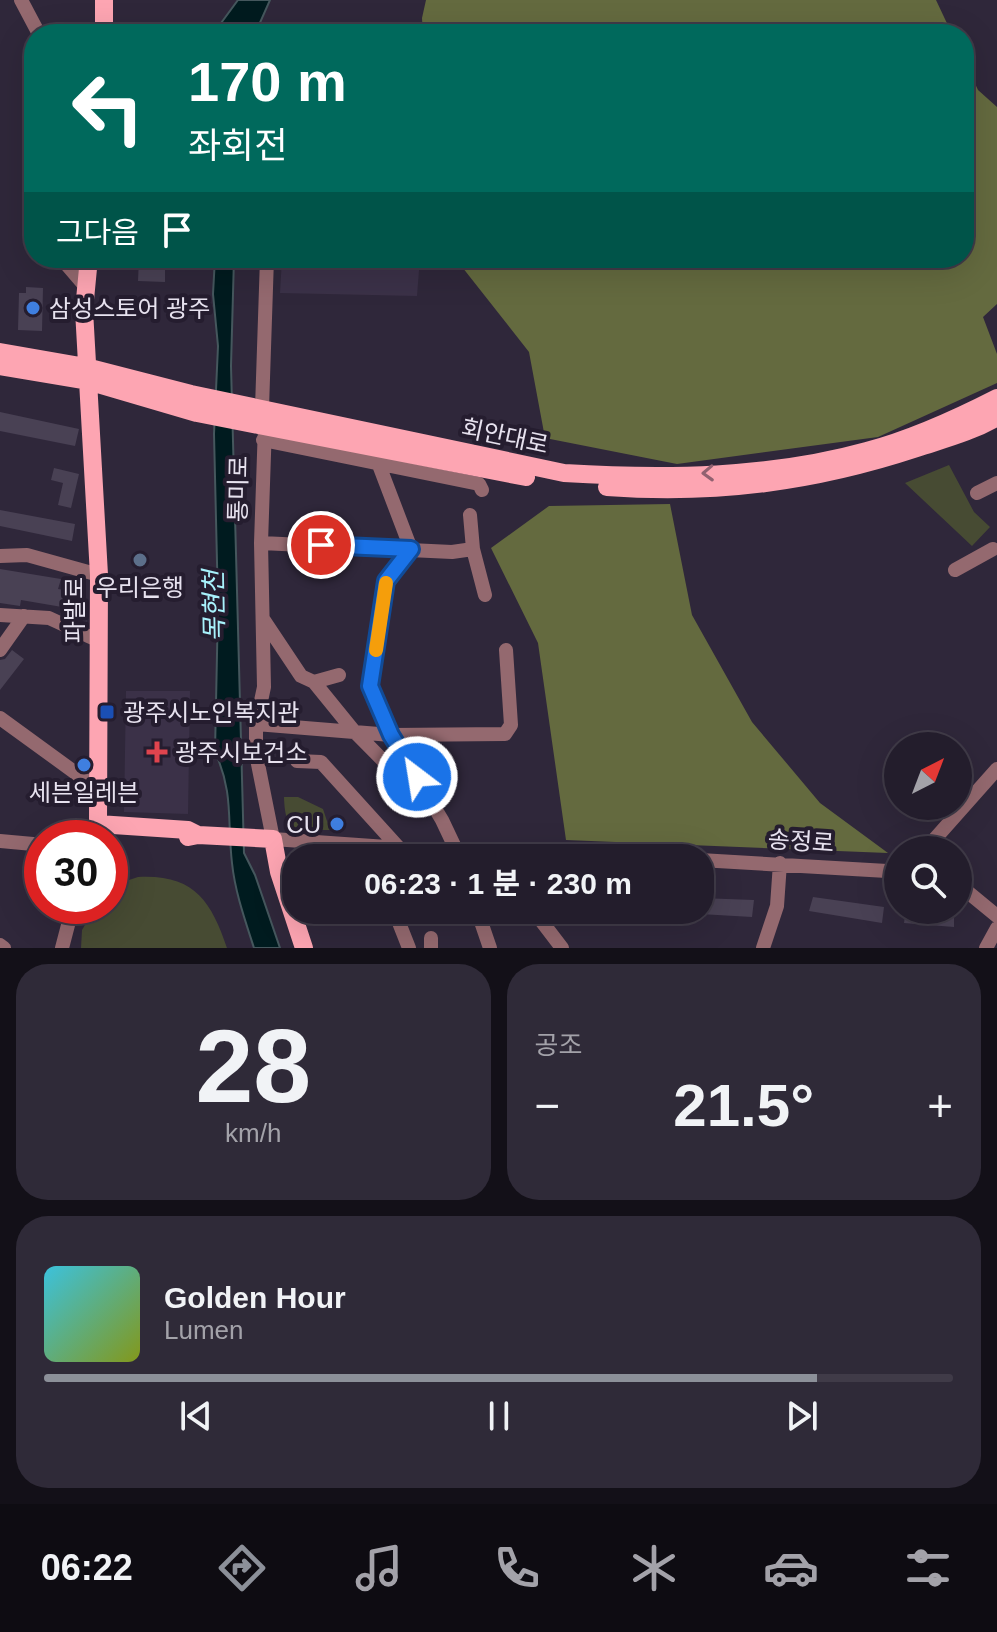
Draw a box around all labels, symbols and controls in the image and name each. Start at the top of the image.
text: 170 m [188,50,347,113]
icon: left [56,56,160,160]
text: 좌회전 [188,125,287,166]
icon: arrive [155,208,199,252]
text: 그다음 [56,216,139,249]
place label: 삼성스토어 광주 [49,295,210,322]
marker: 삼성스토어 광주 [24,299,42,317]
street label: 회안대로 [459,414,551,458]
street label: 통미로 [224,456,252,522]
one-way arrow [701,464,714,481]
pin [287,511,355,579]
icon: arrive [299,523,343,567]
marker: 우리은행 [131,551,149,569]
water label: 목현천 [198,567,230,642]
place label: 우리은행 [96,574,184,601]
street label: 파발로 [61,577,88,643]
place label: 광주시노인복지관 [123,699,300,726]
marker: 광주시노인복지관 [98,703,116,721]
north arrow [884,732,972,820]
map controls [884,732,972,924]
position arrow [375,735,459,819]
place label: 광주시보건소 [175,739,307,766]
marker: 광주시보건소 [146,741,168,763]
marker: 세븐일레븐 [75,756,93,774]
place label: 세븐일레븐 [29,779,139,806]
place label: CU [286,811,321,838]
marker: CU [328,815,346,833]
speed limit sign: 30 [24,820,128,924]
street label: 송정로 [767,825,835,857]
button: search [884,836,972,924]
text: 06:23 · 1 분 · 230 m [364,867,632,900]
text: 28 [195,1008,311,1124]
text: 공조 [535,1030,582,1060]
text: 21.5° [673,1072,814,1139]
text: − [535,1081,560,1130]
text: + [927,1081,953,1130]
text: km/h [225,1118,281,1148]
text: Golden Hour [164,1281,346,1314]
text: Lumen [164,1315,244,1345]
icon: previous [174,1394,218,1438]
icon: pause [477,1394,521,1438]
icon: next [780,1394,824,1438]
icon: directions [214,1540,270,1596]
icon: music [351,1540,407,1596]
icon: phone [489,1540,545,1596]
icon: climate [626,1540,682,1596]
icon: car [763,1540,819,1596]
icon: filters [900,1540,956,1596]
text: 06:22 [41,1547,133,1588]

